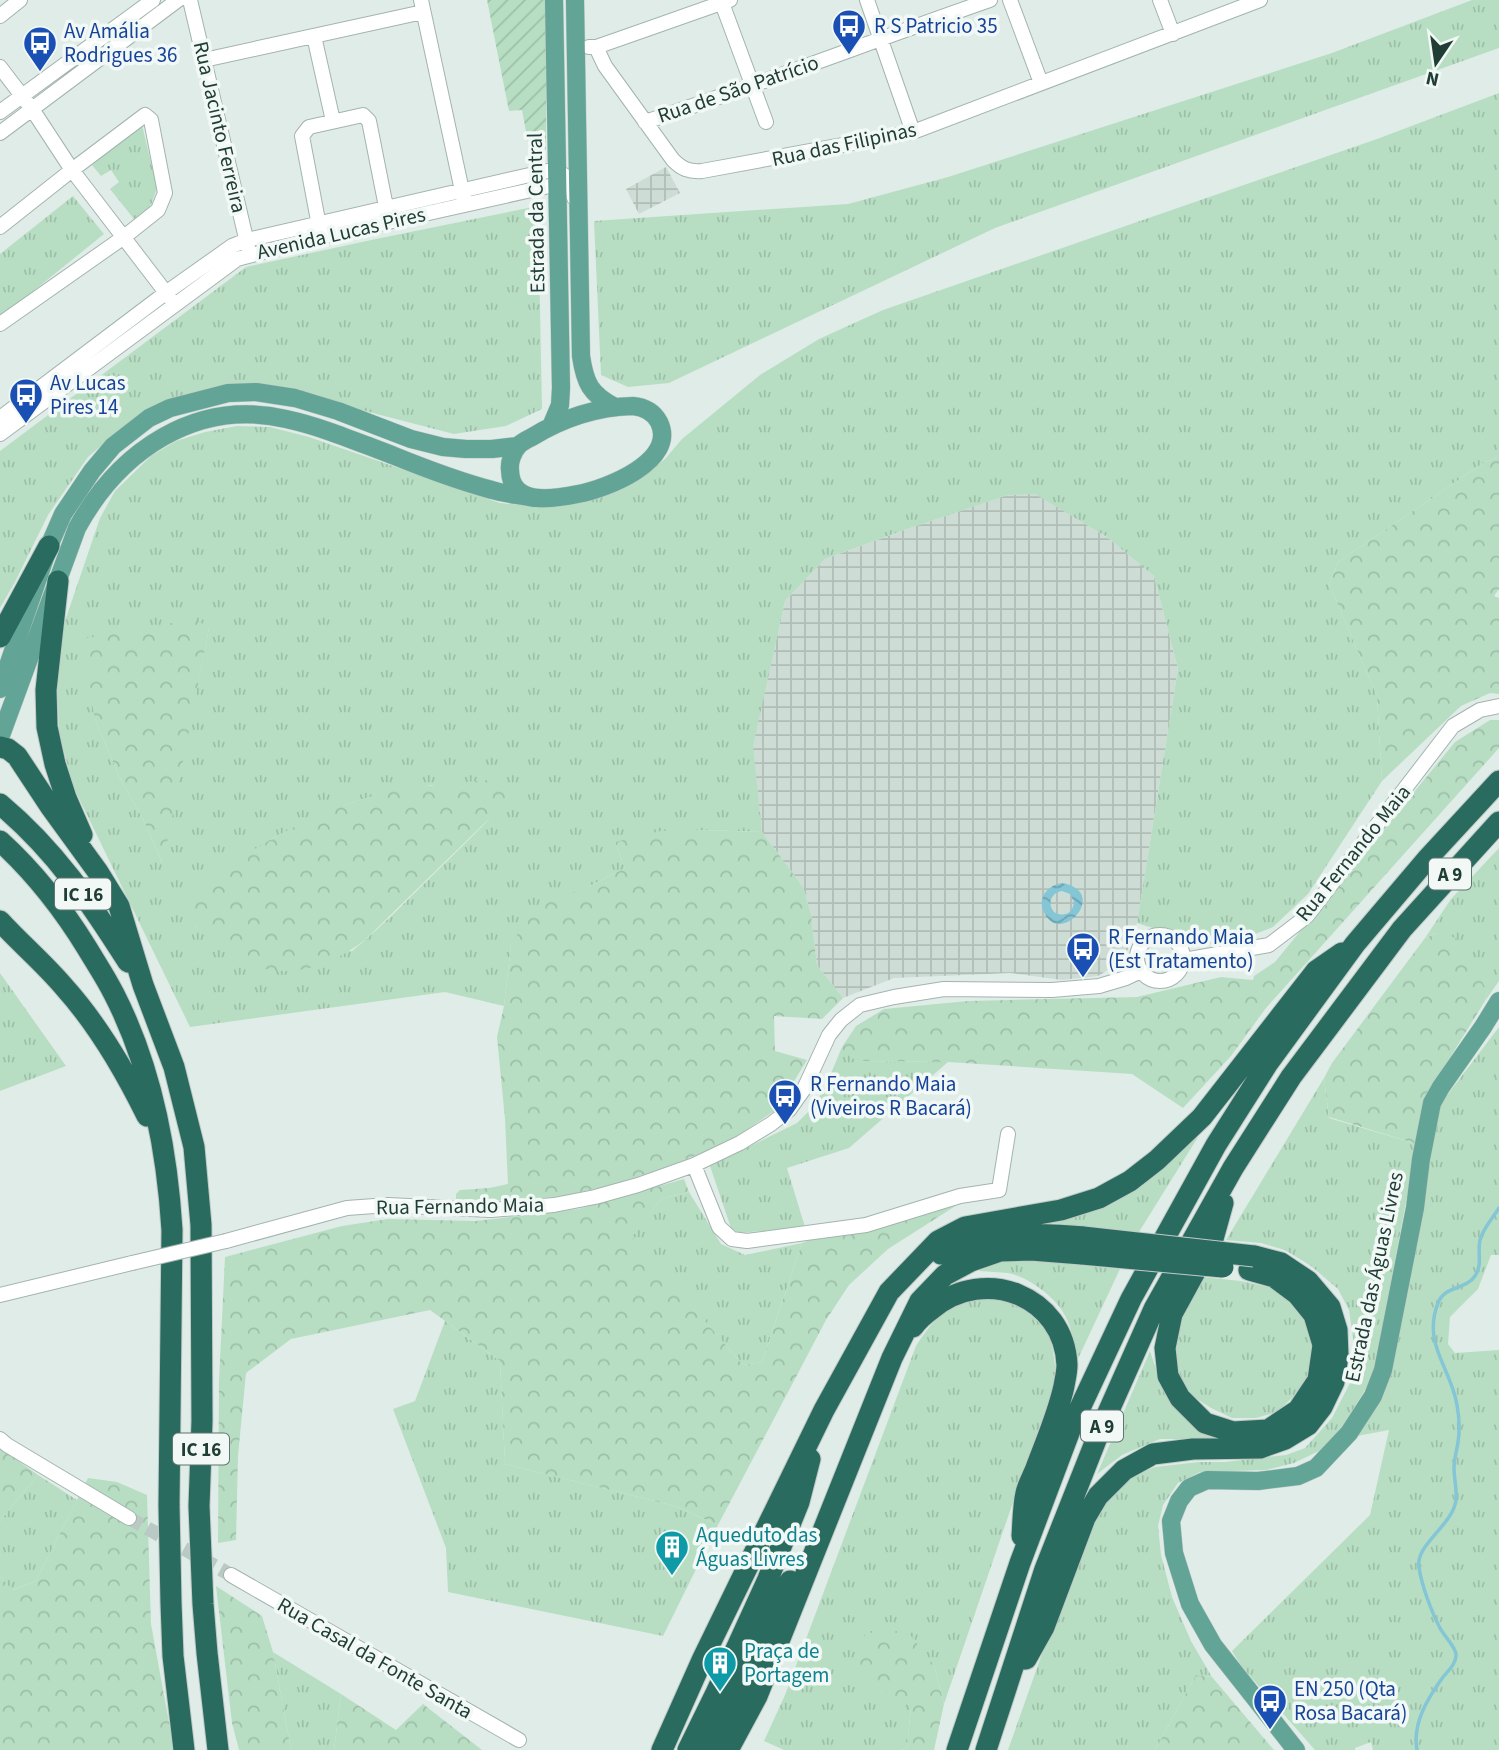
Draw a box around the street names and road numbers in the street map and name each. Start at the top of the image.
street label: Rua Jacinto Ferreira [186,38,254,216]
street label: Rua de São Patrício [653,47,823,131]
street label: Rua das Filipinas [769,114,919,174]
street label: Estrada da Central [520,132,552,294]
street label: Avenida Lucas Pires [254,199,428,267]
street label: Rua Fernando Maia [1288,778,1418,928]
road number: A 9 [1429,859,1471,890]
road number: IC 16 [55,878,111,909]
street label: Estrada das Águas Livres [1337,1169,1411,1385]
street label: Rua Fernando Maia [376,1190,544,1222]
road number: A 9 [1081,1410,1123,1442]
road number: IC 16 [173,1434,229,1464]
street label: Rua Casal da Fonte Santa [272,1590,478,1726]

